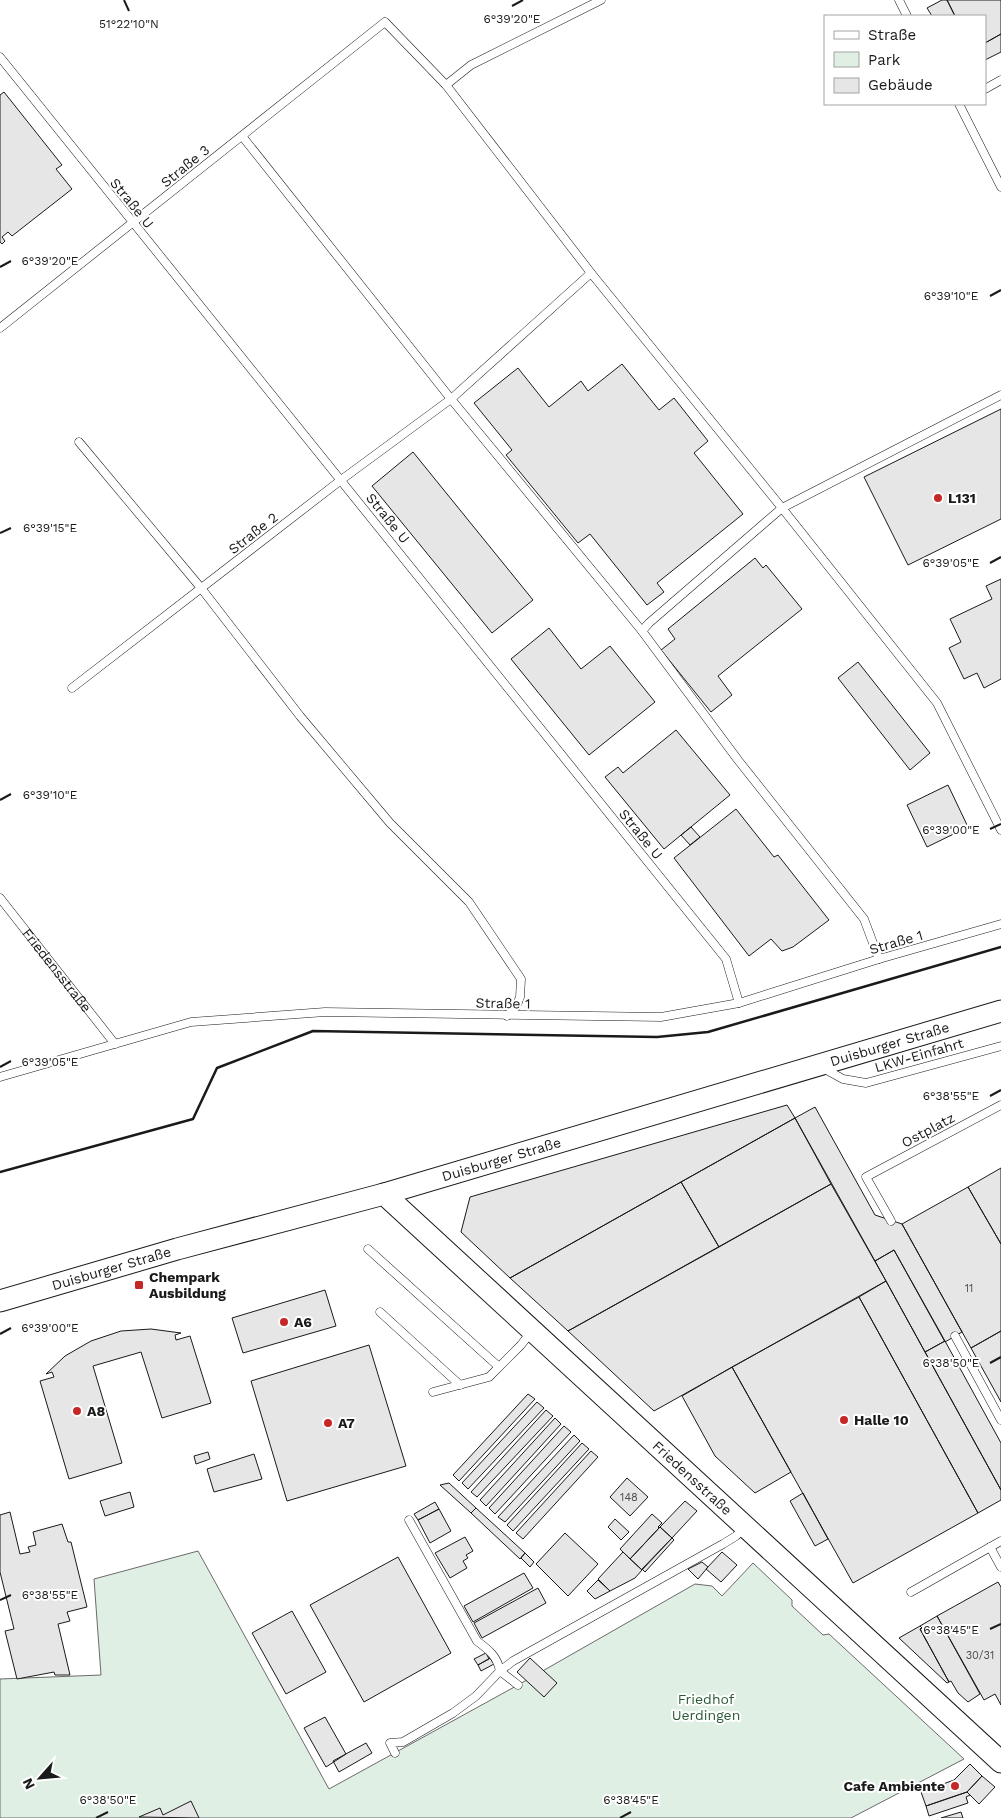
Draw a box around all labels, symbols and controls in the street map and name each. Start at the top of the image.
text: 6°39'20"E [484,12,541,26]
legend [824,15,986,105]
text: 51°22'10"N [99,17,159,31]
text: Straße [868,26,916,44]
text: Park [868,51,901,69]
text: Gebäude [868,76,933,94]
street label: Straße 3 [157,142,213,190]
street label: Straße U [107,175,157,231]
text: 6°39'20"E [22,254,79,268]
text: 6°39'10"E [924,289,979,303]
street label: Straße U [363,490,413,546]
place label: L131 [948,490,976,506]
marker: L131 [932,492,944,504]
street label: Straße 2 [225,509,281,557]
text: 6°39'15"E [23,521,77,535]
text: 6°39'05"E [923,556,980,570]
text: 6°39'10"E [23,788,78,802]
street label: Straße U [616,806,666,862]
text: 6°39'00"E [922,823,980,837]
street label: Friedensstraße [19,925,95,1015]
street label: Straße 1 [867,927,925,957]
street label: Straße 1 [475,995,531,1011]
street label: Duisburger Straße [828,1019,951,1069]
street label: LKW-Einfahrt [873,1035,965,1075]
text: 6°39'05"E [22,1055,79,1069]
text: 6°38'55"E [923,1089,980,1103]
street label: Ostplatz [899,1109,957,1151]
street label: Duisburger Straße [440,1134,563,1184]
street label: Duisburger Straße [50,1243,173,1293]
place label: Chempark Ausbildung [149,1269,226,1301]
marker: Chempark Ausbildung [133,1279,145,1291]
house number: 11 [965,1282,973,1295]
place label: A6 [294,1314,312,1330]
marker: A6 [278,1316,290,1328]
text: 6°39'00"E [21,1321,79,1335]
text: 6°38'50"E [923,1356,980,1370]
place label: A8 [87,1403,105,1419]
marker: A8 [71,1405,83,1417]
place label: Halle 10 [854,1412,909,1428]
marker: Halle 10 [838,1414,850,1426]
place label: A7 [338,1415,355,1431]
marker: A7 [322,1417,334,1429]
street label: Friedensstraße [649,1437,735,1518]
house number: 148 [620,1491,638,1504]
text: 6°38'55"E [22,1588,79,1602]
text: 6°38'45"E [923,1623,979,1637]
house number: 30/31 [966,1649,994,1662]
park label: Friedhof Uerdingen [672,1691,740,1723]
north arrow [15,1753,65,1803]
text: N [19,1776,38,1792]
place label: Cafe Ambiente [843,1778,945,1794]
marker: Cafe Ambiente [949,1780,961,1792]
text: 6°38'50"E [80,1793,137,1807]
text: 6°38'45"E [603,1793,659,1807]

